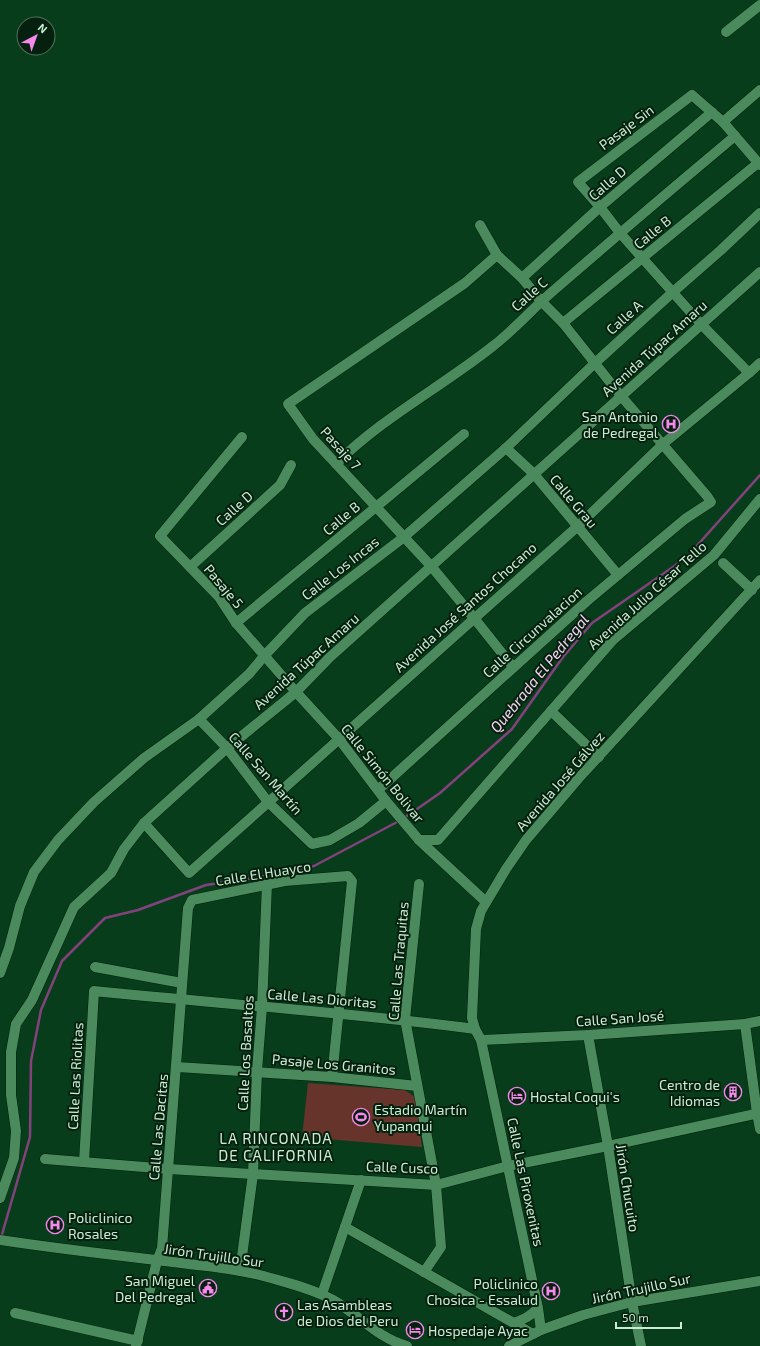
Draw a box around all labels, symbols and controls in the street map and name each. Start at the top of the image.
north arrow [16,16,56,56]
text: N [36,21,50,36]
street label: Pasaje Sin [595,101,657,153]
street label: Calle D [585,162,629,204]
street label: Calle B [630,212,674,252]
street label: Calle C [507,273,551,315]
street label: Avenida Túpac Amaru [598,296,710,400]
street label: Calle A [602,296,646,338]
place label: San Antonio de Pedregal [582,408,659,441]
hospital icon: San Antonio de Pedregal [661,414,681,434]
street label: Pasaje 7 [317,423,365,473]
street label: Calle Grau [547,471,601,531]
street label: Calle D [212,487,256,529]
street label: Calle B [319,498,363,538]
street label: Calle Los Incas [298,533,382,603]
street label: Avenida Julio César Tello [584,537,710,653]
street label: Avenida José Santos Chocano [390,538,540,675]
street label: Pasaje 5 [201,560,247,612]
street label: Calle Circunvalacion [479,583,585,681]
street label: Avenida Túpac Amaru [250,609,362,713]
water label: Quebrada El Pedregal [486,610,593,736]
street label: Calle Simón Bolivar [338,720,428,826]
street label: Calle San Martín [225,728,307,818]
street label: Avenida José Gálvez [512,728,608,834]
street label: Calle El Huayco [214,857,312,889]
street label: Calle Las Traquitas [384,901,412,1021]
street label: Calle Las Dioritas [267,985,377,1011]
street label: Calle Los Basaltos [233,995,257,1111]
street label: Calle San José [575,1006,665,1030]
street label: Calle Las Riolitas [64,1022,86,1130]
street label: Pasaje Los Granitos [271,1050,397,1078]
street label: Calle Las Dacitas [145,1073,171,1181]
place label: Centro de Idiomas [659,1076,720,1109]
building icon: Centro de Idiomas [723,1082,743,1102]
hotel icon: Hostal Coqui's [507,1086,527,1106]
place label: Hostal Coqui's [530,1088,620,1105]
place label: Estadio Martín Yupanqui [374,1101,467,1134]
sports icon: Estadio Martín Yupanqui [351,1107,371,1127]
street label: Calle Las Piroxenitas [504,1116,548,1248]
district label: LA RINCONADA DE CALIFORNIA [218,1129,334,1164]
street label: Jirón Chucuito [613,1143,643,1233]
street label: Calle Cusco [366,1157,439,1177]
place label: Policlinico Rosales [68,1209,133,1242]
hospital icon: Policlinico Rosales [45,1215,65,1235]
street label: Jirón Trujillo Sur [163,1240,265,1270]
street label: Jirón Trujillo Sur [590,1269,692,1307]
place label: San Miguel Del Pedregal [115,1272,196,1305]
place label: Policlinico Chosica - Essalud [426,1275,538,1308]
public building icon: San Miguel Del Pedregal [198,1278,218,1298]
hospital icon: Policlinico Chosica - Essalud [541,1281,561,1301]
place label: Las Asambleas de Dios del Peru [297,1296,398,1329]
church icon: Las Asambleas de Dios del Peru [274,1302,294,1322]
scale bar [616,1304,681,1330]
text: 50 m [622,1310,649,1324]
hotel icon: Hospedaje Ayac [405,1320,425,1340]
place label: Hospedaje Ayac [428,1322,528,1339]

